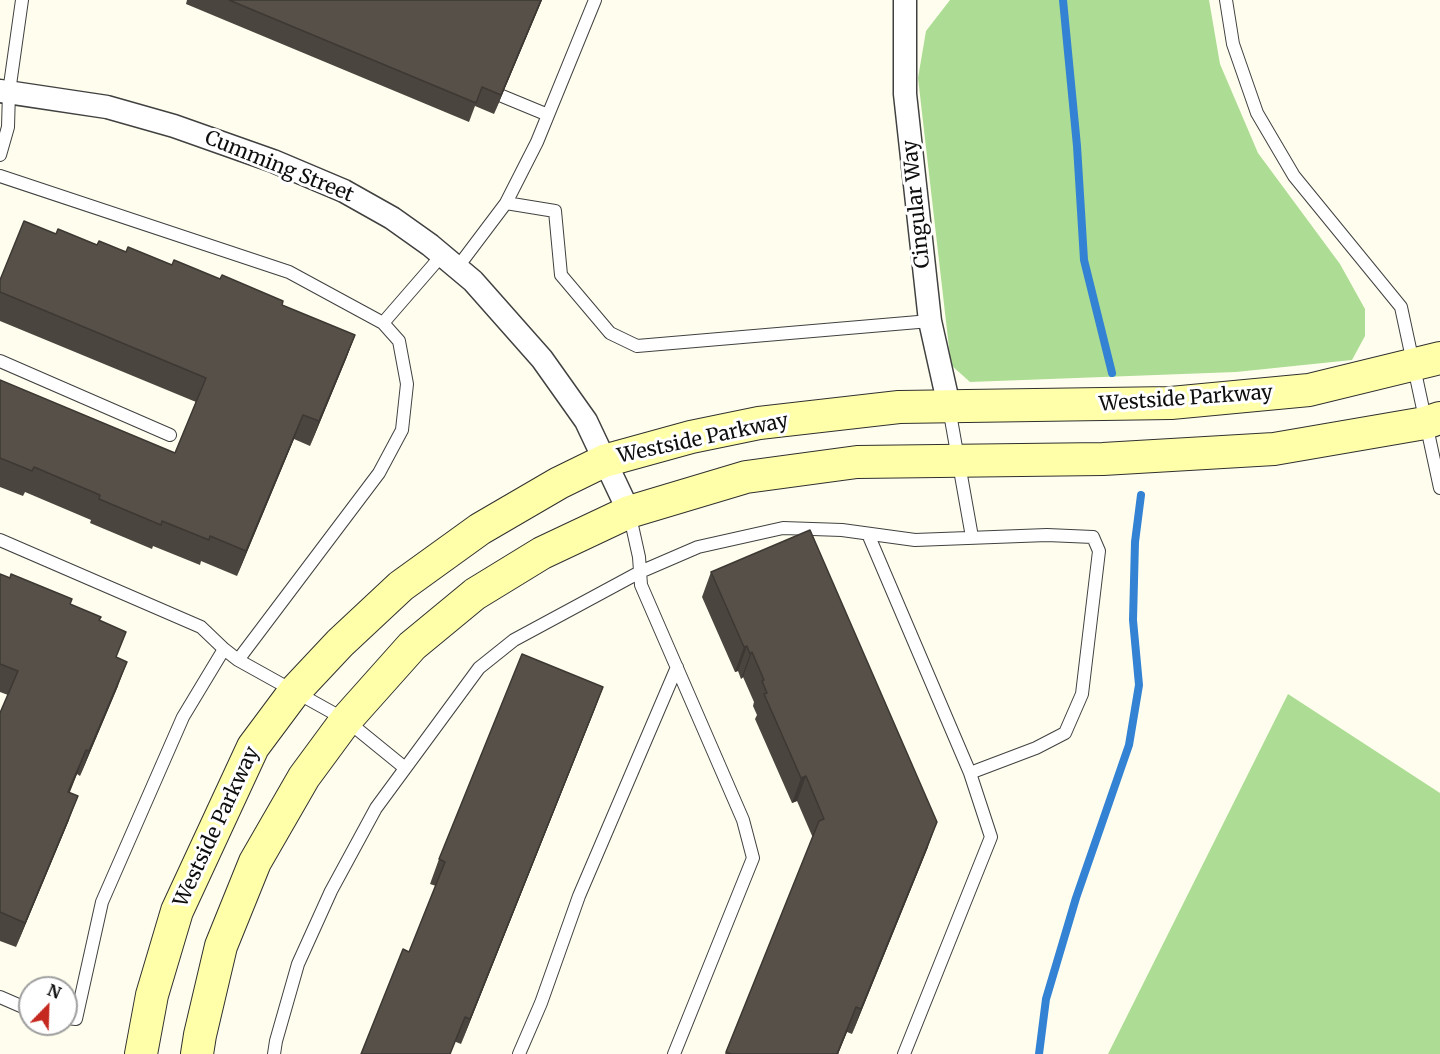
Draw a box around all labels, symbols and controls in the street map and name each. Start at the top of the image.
street label: Cumming Street [201,126,357,208]
street label: Cingular Way [898,139,936,269]
street label: Westside Parkway [1098,381,1274,417]
street label: Westside Parkway [615,409,791,469]
street label: Westside Parkway [169,743,265,911]
north arrow [18,976,78,1036]
text: N [45,980,64,1003]

